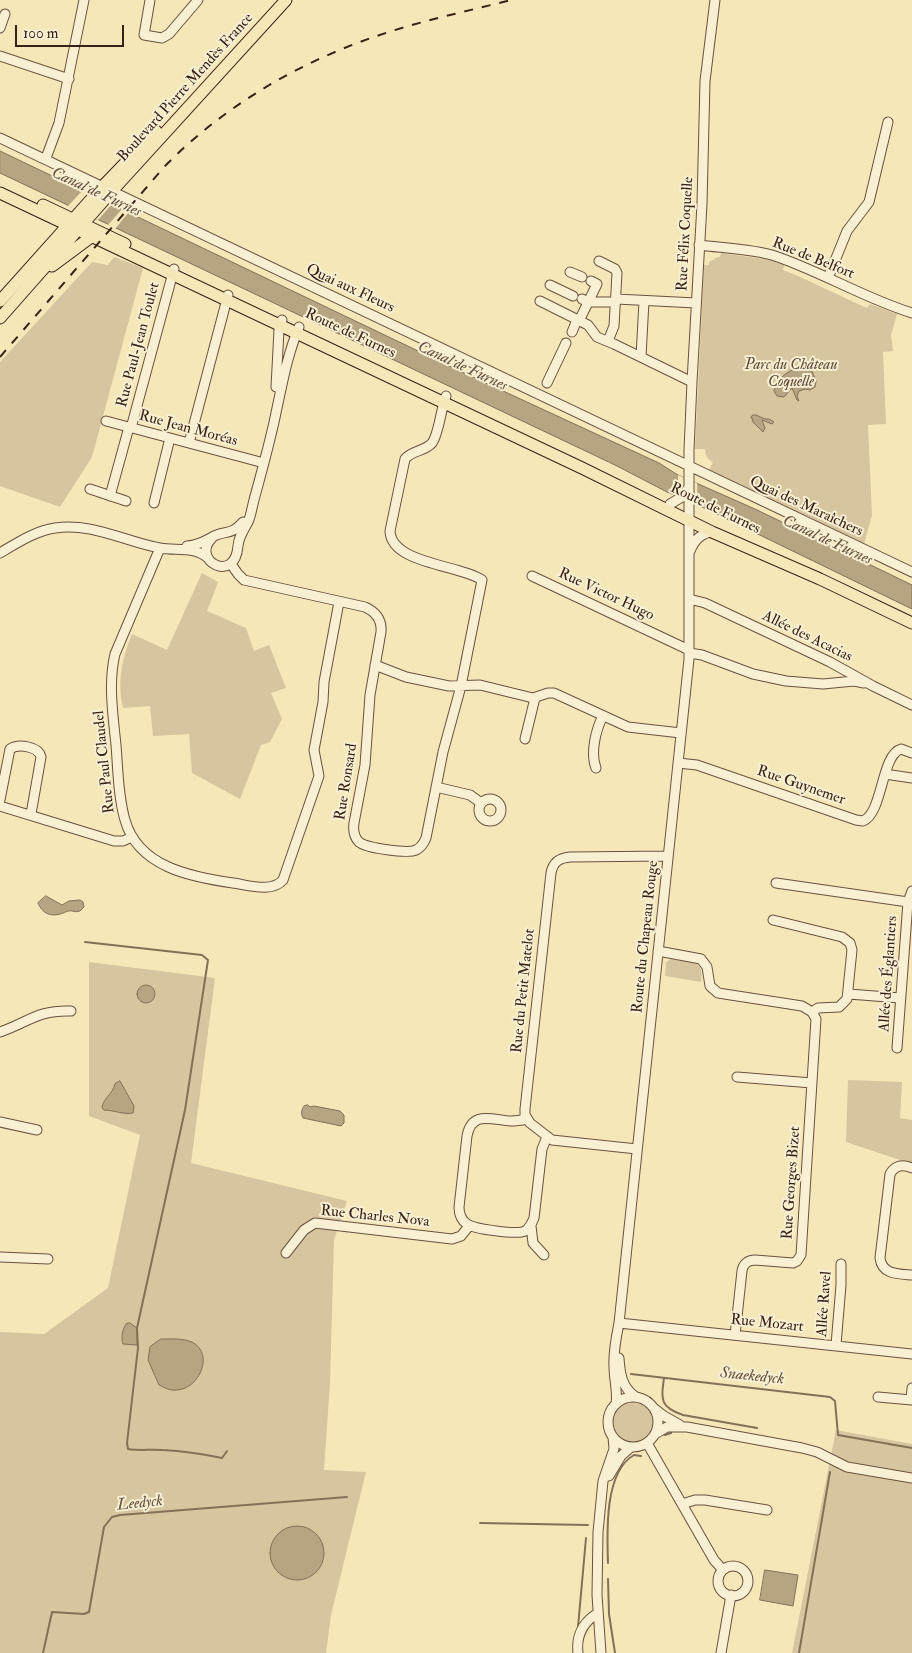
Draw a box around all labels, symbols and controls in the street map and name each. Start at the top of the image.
street label: Boulevard Pierre Mendès France [114,10,258,166]
scale bar [18,15,126,47]
text: 100 m [23,24,58,43]
water label: Canal de Furnes [48,164,144,222]
street label: Rue Félix Coquelle [674,176,698,292]
street label: Rue de Belfort [769,234,857,284]
street label: Quai aux Fleurs [303,261,397,317]
street label: Rue Paul-Jean Toulet [114,281,164,409]
street label: Route de Furnes [302,305,398,363]
water label: Canal de Furnes [414,338,510,396]
park label: Parc du Château Coquelle [745,357,837,392]
street label: Rue Jean Moréas [137,407,239,451]
street label: Quai des Maraîchers [747,473,865,541]
street label: Route de Furnes [667,479,763,539]
water label: Canal de Furnes [779,512,875,570]
street label: Rue Victor Hugo [555,565,657,625]
street label: Allée des Acacias [759,607,855,667]
street label: Rue Paul Claudel [91,710,119,814]
street label: Rue Ronsard [332,742,362,822]
street label: Rue Guynemer [754,762,848,810]
street label: Route du Chapeau Rouge [629,860,663,1014]
street label: Allée des Églantiers [876,915,902,1033]
street label: Rue du Petit Matelot [509,928,539,1054]
street label: Rue Georges Bizet [779,1126,805,1240]
street label: Rue Charles Nova [320,1202,430,1232]
street label: Allée Ravel [814,1270,836,1338]
street label: Rue Mozart [730,1311,804,1337]
water label: Snaekedyck [719,1364,785,1390]
water label: Leedyck [116,1492,164,1516]

